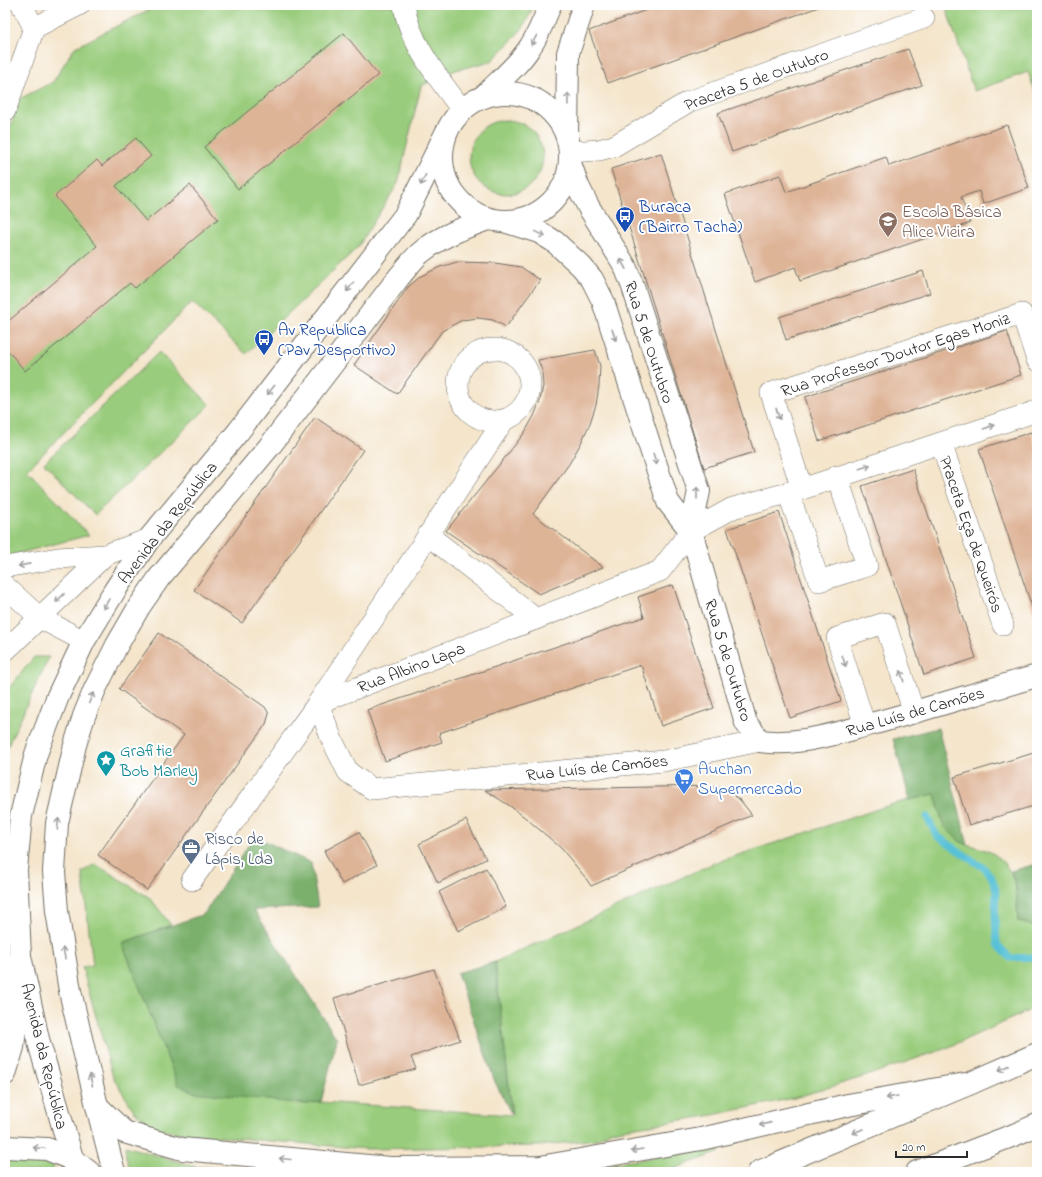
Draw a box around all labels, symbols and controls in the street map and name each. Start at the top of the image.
one-way arrow [530,34,538,46]
street label: Praceta 5 de Outubro [681,43,832,118]
one-way arrow [564,93,572,106]
one-way arrow [419,174,426,186]
place label: Buraca (Bairro Tacha) [638,195,742,240]
place label: Escola Básica Alice Vieira [902,200,1002,245]
bus stop icon: Buraca (Bairro Tacha) [614,205,636,233]
school or university icon: Escola Básica Alice Vieira [877,210,899,238]
one-way arrow [534,231,546,238]
one-way arrow [618,258,626,270]
street label: Rua 5 de Outubro [617,278,680,407]
one-way arrow [346,282,354,293]
street label: Rua Professor Doutor Egas Moniz [778,306,1015,406]
place label: Av Republica (Pav Desportivo) [278,318,395,363]
bus stop icon: Av Republica (Pav Desportivo) [253,328,275,356]
one-way arrow [611,329,618,342]
one-way arrow [266,385,275,396]
one-way arrow [774,407,782,419]
one-way arrow [982,423,995,430]
one-way arrow [651,453,659,465]
street label: Praceta Eça de Queirós [932,453,1009,616]
street label: Avenida da República [112,456,224,590]
one-way arrow [858,463,871,470]
one-way arrow [693,487,701,500]
one-way arrow [18,561,31,569]
one-way arrow [55,593,65,603]
street label: Rua 5 de Outubro [697,596,758,725]
one-way arrow [102,598,110,609]
street label: Rua Albino Lapa [354,636,469,700]
one-way arrow [841,654,848,667]
one-way arrow [898,669,905,682]
street label: Rua Luís de Camões [843,681,987,744]
one-way arrow [87,693,95,705]
place label: Grafitie Bob Marley [119,739,198,785]
place icon: Grafitie Bob Marley [95,749,117,777]
street label: Rua Luís de Camões [525,749,669,788]
place label: Auchan Supermercado [698,757,802,802]
supermarket icon: Auchan Supermercado [673,767,695,795]
one-way arrow [54,818,61,831]
place label: Risco de Lápis, Lda [205,827,273,872]
office icon: Risco de Lápis, Lda [180,837,202,865]
one-way arrow [59,947,67,960]
street label: Avenida da República [13,981,74,1132]
one-way arrow [999,1065,1011,1073]
one-way arrow [87,1074,94,1087]
one-way arrow [885,1093,898,1101]
one-way arrow [758,1121,771,1129]
one-way arrow [852,1127,864,1135]
scale bar [896,1133,967,1159]
text: 20 m [902,1139,925,1157]
one-way arrow [33,1145,46,1152]
one-way arrow [631,1146,644,1154]
one-way arrow [279,1155,292,1163]

